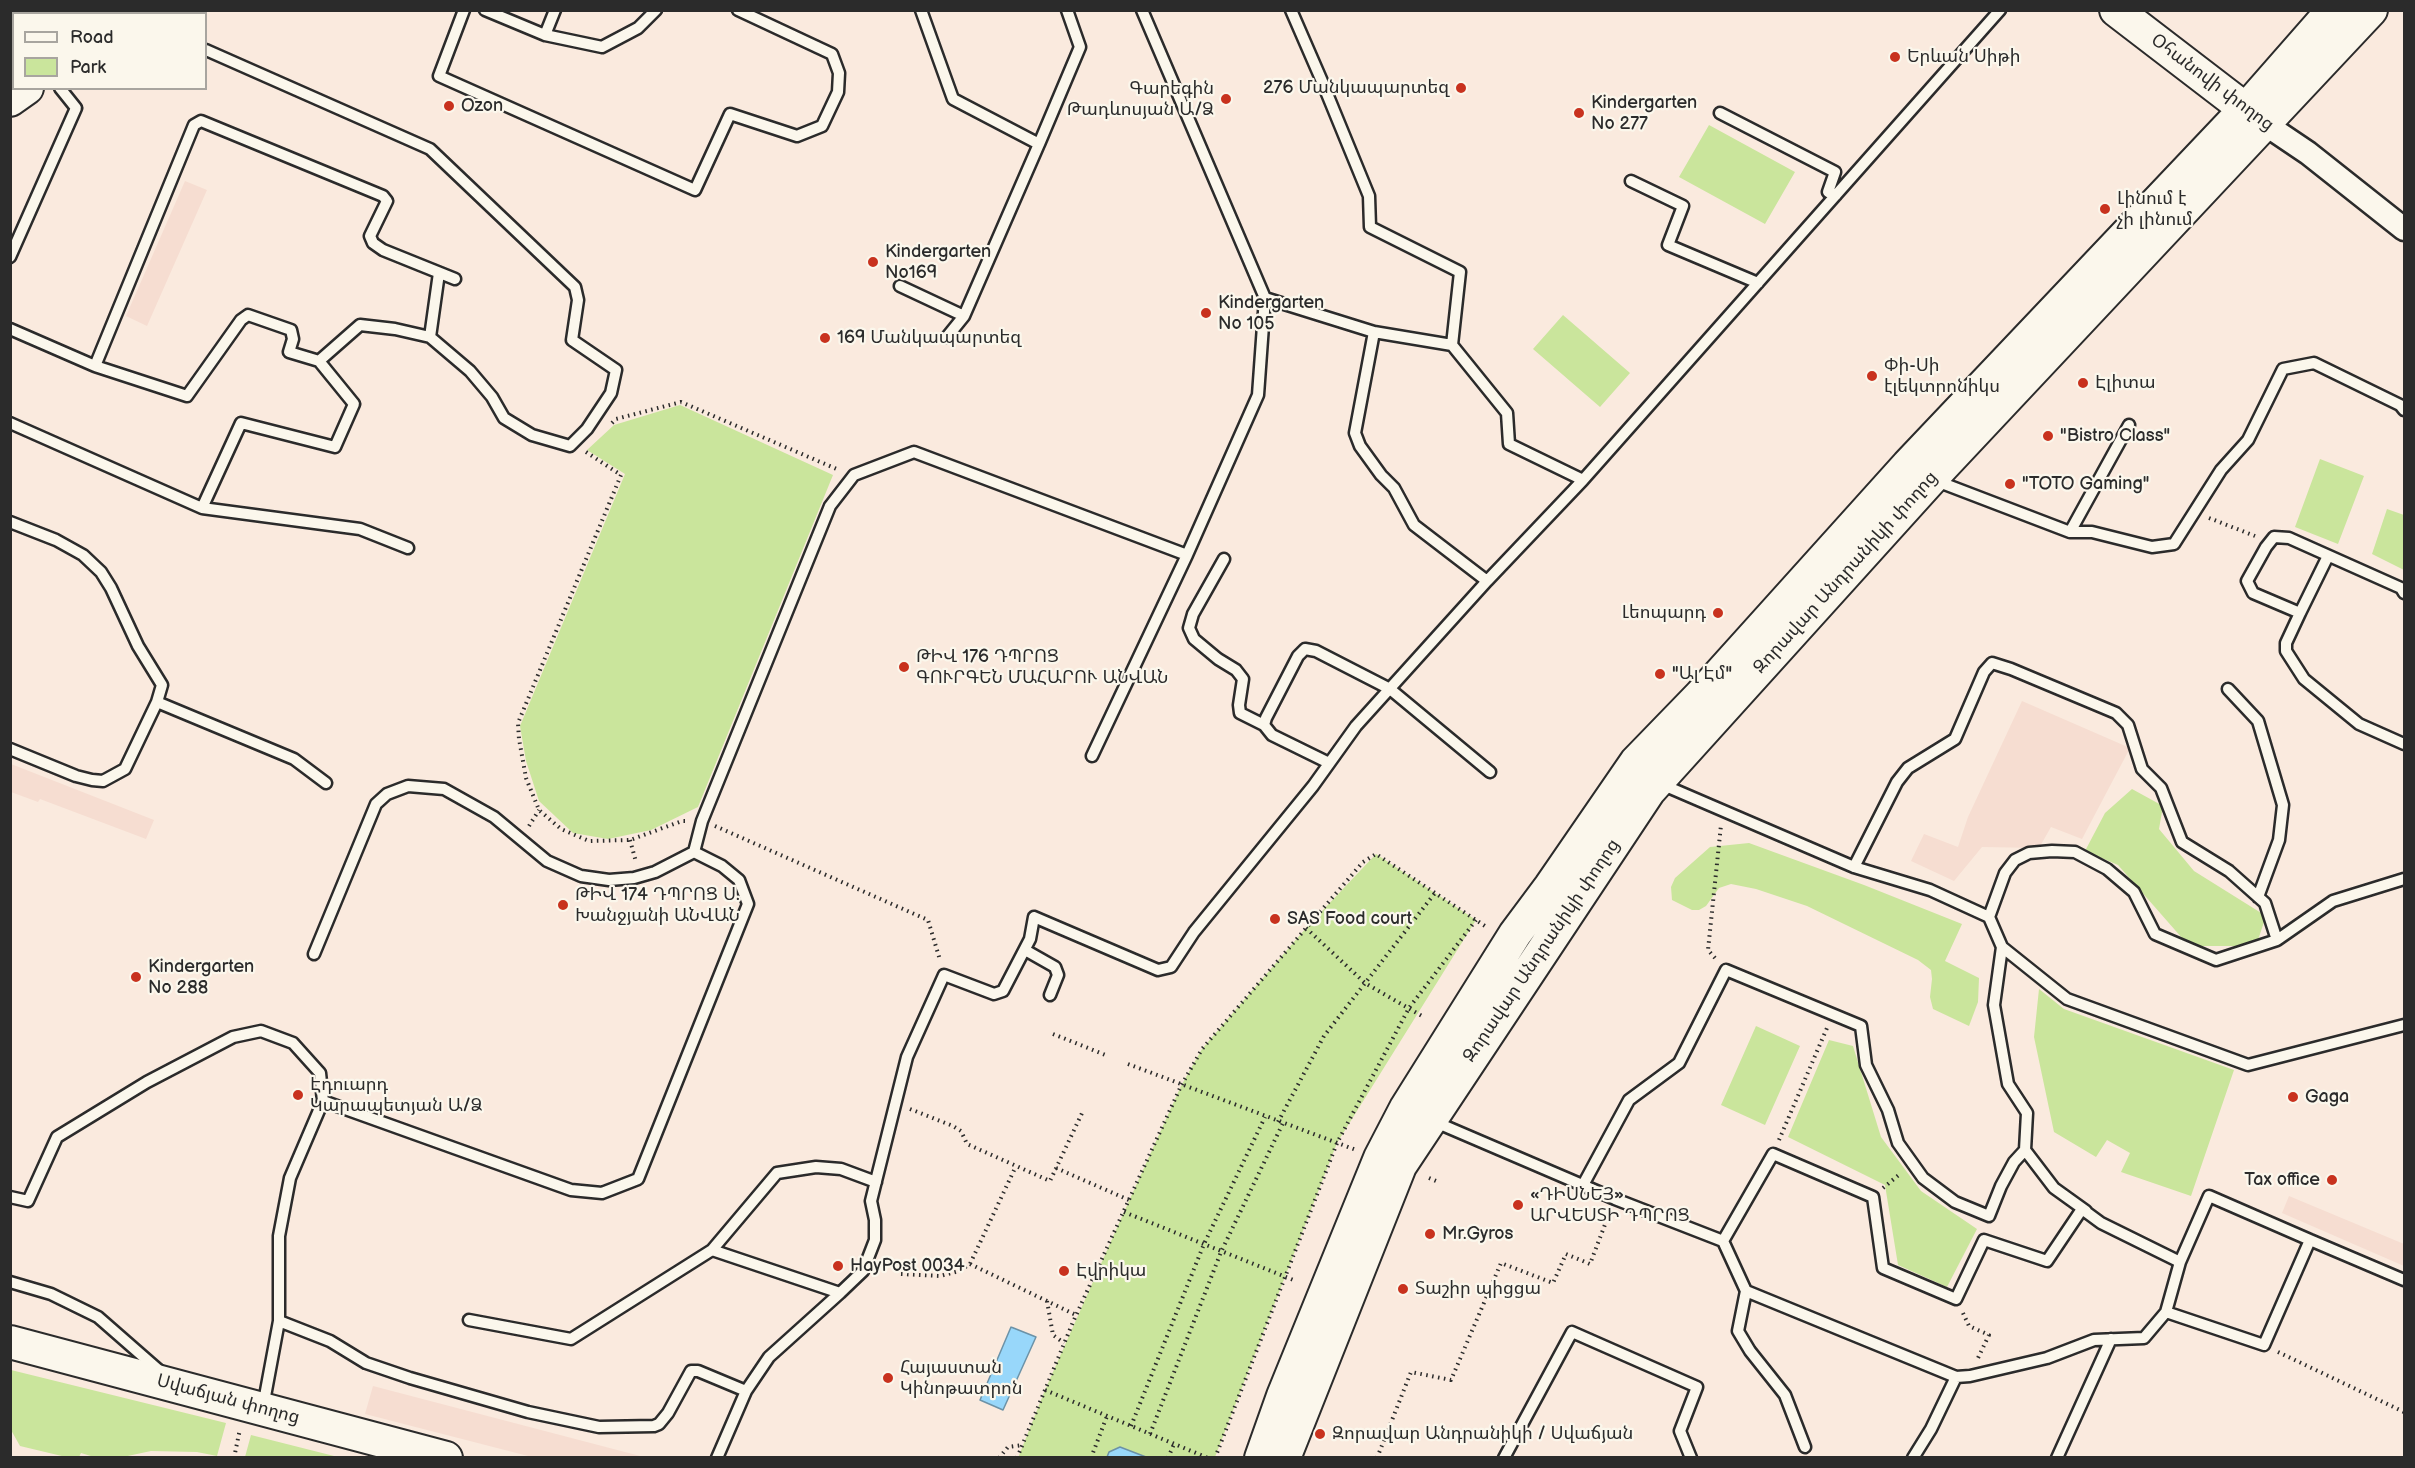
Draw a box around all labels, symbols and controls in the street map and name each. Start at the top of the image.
legend [12,12,207,90]
text: Road [70,27,114,48]
street label: Օհանովի փողոց [2146,30,2278,136]
place label: Երևան Սիթի [1907,46,2020,68]
marker: Երևան Սիթի [1888,50,1902,64]
text: Park [70,57,106,78]
place label: 276 Մանկապարտեզ [1263,77,1449,99]
place label: Գարեգին Թադևոսյան Ա/Ձ [1067,78,1214,121]
marker: 276 Մանկապարտեզ [1454,81,1468,95]
marker: Գարեգին Թադևոսյան Ա/Ձ [1219,92,1233,106]
place label: Kindergarten No 277 [1591,92,1697,134]
place label: Ozon [461,95,503,117]
marker: Ozon [442,99,456,113]
marker: Kindergarten No 277 [1572,106,1586,120]
place label: Լինում է չի լինում [2117,188,2193,230]
marker: Լինում է չի լինում [2098,202,2112,216]
place label: Kindergarten No169 [885,241,991,284]
marker: Kindergarten No169 [866,255,880,269]
place label: Kindergarten No 105 [1218,292,1324,334]
marker: Kindergarten No 105 [1199,306,1213,320]
place label: 169 Մանկապարտեզ [837,327,1021,349]
marker: 169 Մանկապարտեզ [818,331,832,345]
place label: Փի-Սի էլեկտրոնիկս [1884,355,2000,398]
marker: Փի-Սի էլեկտրոնիկս [1865,369,1879,383]
place label: Էլիտա [2095,372,2156,394]
marker: Էլիտա [2076,376,2090,390]
place label: "Bistro Class" [2060,425,2170,447]
marker: "Bistro Class" [2041,429,2055,443]
street label: Զորավար Անդրանիկի փողոց [1749,467,1943,679]
place label: "TOTO Gaming" [2022,473,2149,495]
marker: "TOTO Gaming" [2003,477,2017,491]
place label: Լեոպարդ [1622,602,1706,624]
marker: Լեոպարդ [1711,606,1725,620]
place label: ԹԻՎ 176 ԴՊՐՈՑ ԳՈՒՐԳԵՆ ՄԱՀԱՐՈՒ ԱՆՎԱՆ [916,646,1168,688]
marker: ԹԻՎ 176 ԴՊՐՈՑ ԳՈՒՐԳԵՆ ՄԱՀԱՐՈՒ ԱՆՎԱՆ [897,660,911,674]
place label: "Ալ Էմ" [1672,663,1732,685]
marker: "Ալ Էմ" [1653,667,1667,681]
street label: Զորավար Անդրանիկի փողոց [1459,835,1625,1067]
place label: ԹԻՎ 174 ԴՊՐՈՑ Ս. Խանջյանի ԱՆՎԱՆ [575,884,740,926]
marker: ԹԻՎ 174 ԴՊՐՈՑ Ս. Խանջյանի ԱՆՎԱՆ [556,898,570,912]
place label: SAS Food court [1287,908,1412,930]
marker: SAS Food court [1268,912,1282,926]
place label: Kindergarten No 288 [148,956,254,998]
marker: Kindergarten No 288 [129,970,143,984]
place label: Էդուարդ Կարապետյան Ա/Ձ [310,1074,482,1116]
place label: Gaga [2305,1086,2349,1108]
marker: Էդուարդ Կարապետյան Ա/Ձ [291,1088,305,1102]
marker: Gaga [2286,1090,2300,1104]
place label: Tax office [2244,1169,2320,1191]
marker: Tax office [2325,1173,2339,1187]
place label: «ԴԻՍՆԵՅ» ԱՐՎԵՍՏԻ ԴՊՐՈՑ [1530,1184,1690,1226]
marker: «ԴԻՍՆԵՅ» ԱՐՎԵՍՏԻ ԴՊՐՈՑ [1511,1198,1525,1212]
place label: Mr.Gyros [1442,1223,1513,1245]
marker: Mr.Gyros [1423,1227,1437,1241]
place label: HayPost 0034 [850,1255,965,1277]
marker: HayPost 0034 [831,1259,845,1273]
place label: Էվրիկա [1076,1260,1146,1282]
marker: Էվրիկա [1057,1264,1071,1278]
place label: Տաշիր պիցցա [1415,1278,1541,1300]
marker: Տաշիր պիցցա [1396,1282,1410,1296]
place label: Հայաստան Կինոթատրոն [900,1357,1023,1400]
street label: Սվաճյան փողոց [154,1371,302,1429]
marker: Հայաստան Կինոթատրոն [881,1371,895,1385]
place label: Զորավար Անդրանիկի / Սվաճյան [1332,1423,1633,1445]
marker: Զորավար Անդրանիկի / Սվաճյան [1313,1427,1327,1441]

